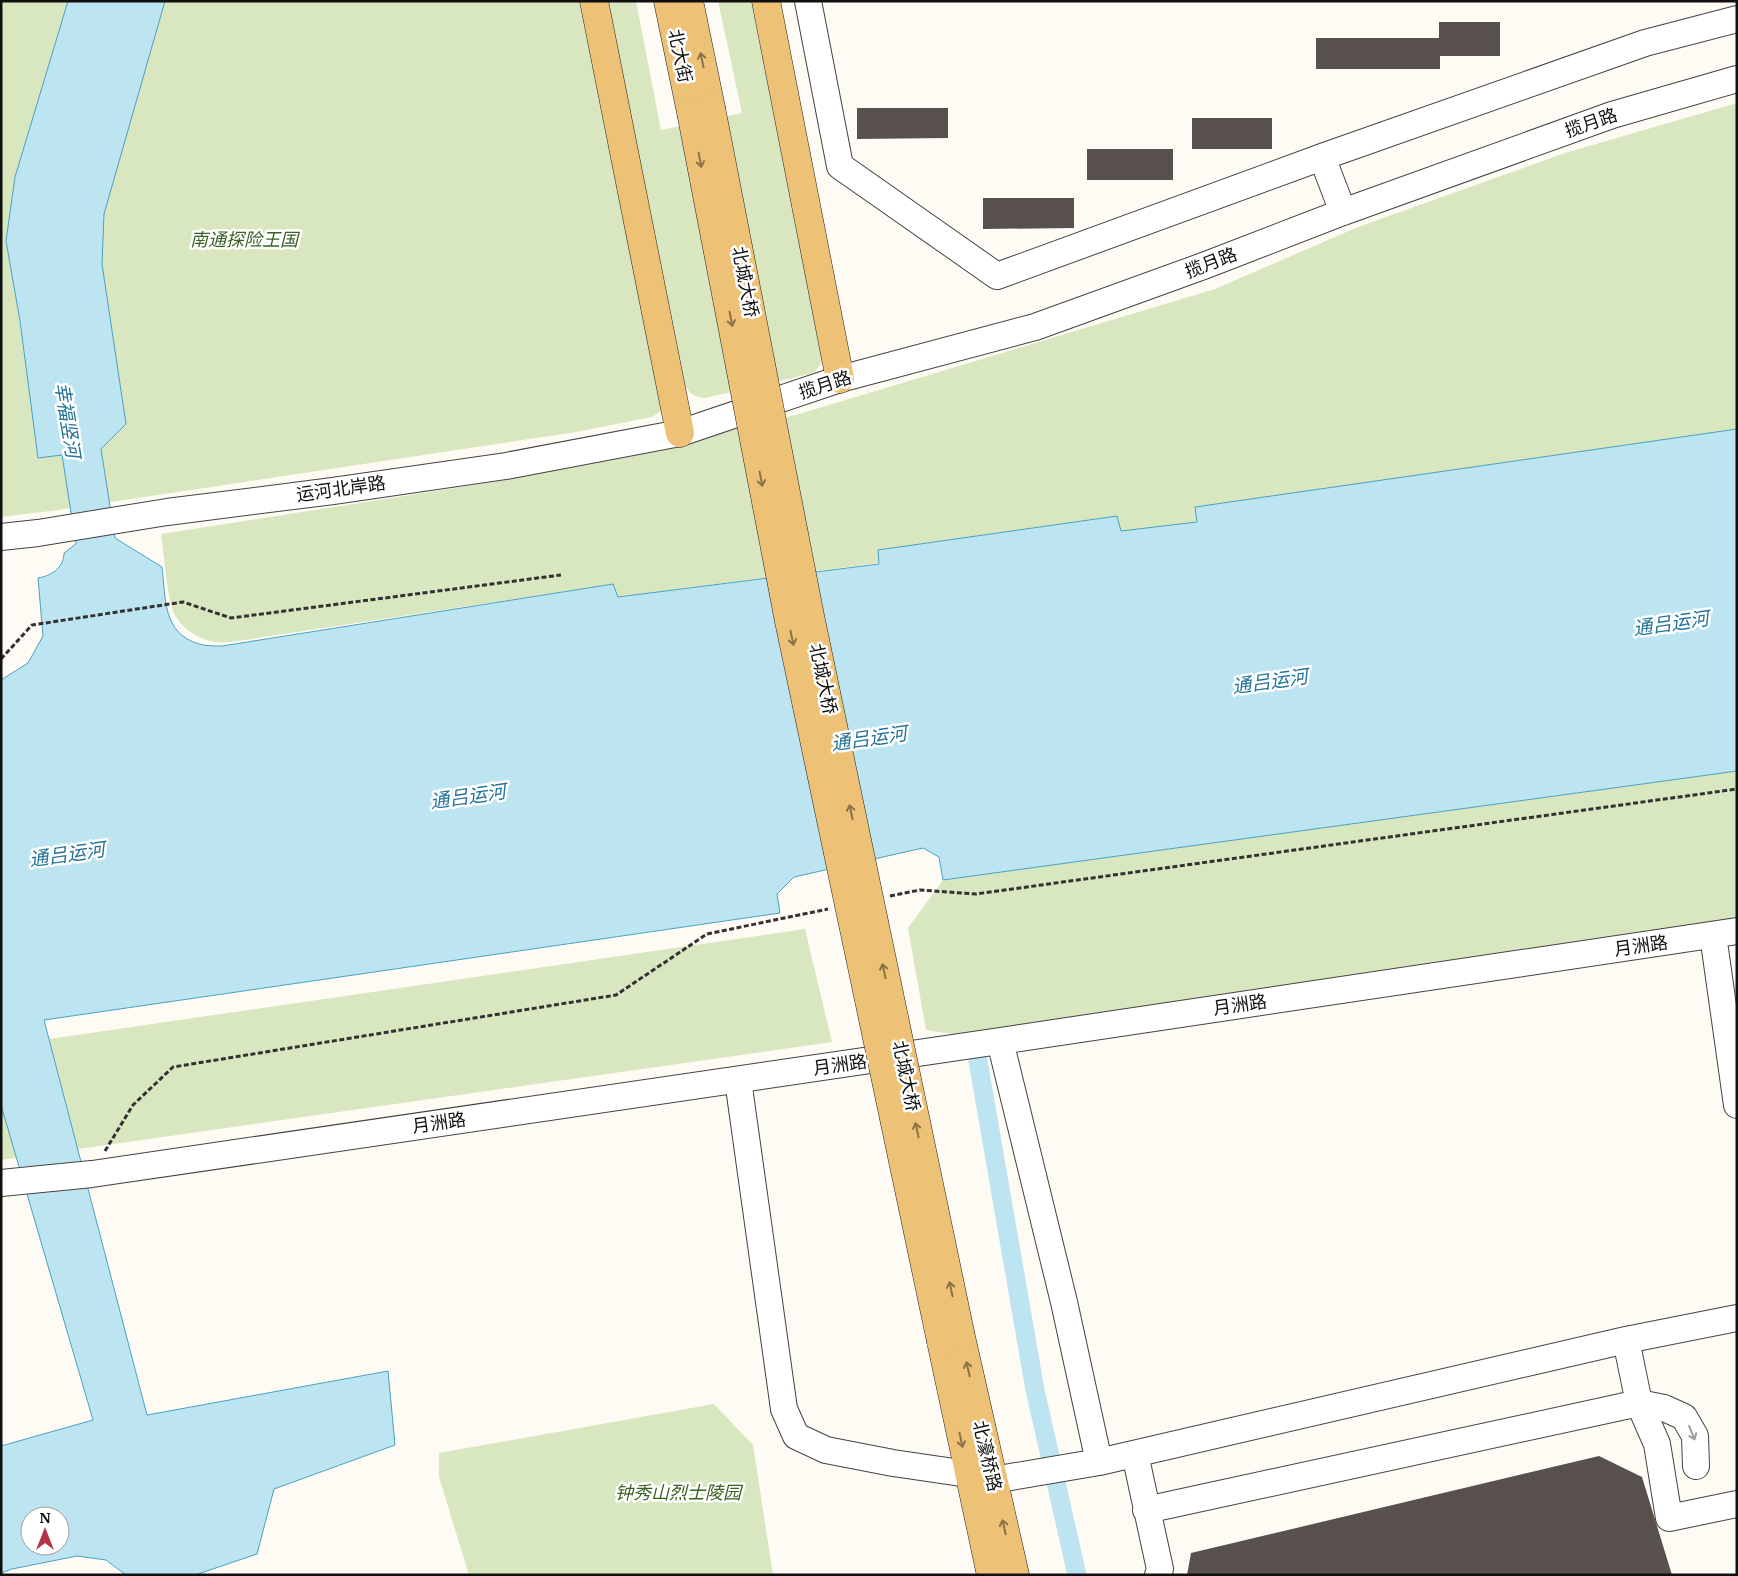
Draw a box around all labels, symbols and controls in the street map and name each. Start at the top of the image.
street label: 北大街 [664,27,697,85]
one-way arrow [696,52,706,68]
street label: 揽月路 [1562,103,1620,142]
one-way arrow [696,151,706,167]
park label: 南通探险王国 [190,228,301,251]
street label: 揽月路 [1181,242,1240,283]
street label: 北城大桥 [727,244,764,319]
one-way arrow [727,311,736,327]
street label: 揽月路 [796,365,854,404]
water label: 幸福竖河 [50,381,86,463]
one-way arrow [757,470,767,486]
street label: 运河北岸路 [295,471,387,506]
water label: 通吕运河 [1632,605,1714,640]
one-way arrow [788,630,798,646]
street label: 北城大桥 [805,641,842,717]
water label: 通吕运河 [1231,663,1313,698]
water label: 通吕运河 [830,720,912,755]
water label: 通吕运河 [429,778,511,813]
one-way arrow [846,805,855,821]
water label: 通吕运河 [28,836,110,871]
street label: 月洲路 [1613,930,1669,961]
one-way arrow [879,964,888,980]
street label: 月洲路 [1212,989,1268,1020]
street label: 北城大桥 [888,1038,925,1114]
street label: 月洲路 [812,1049,868,1080]
street label: 月洲路 [411,1107,467,1138]
one-way arrow [912,1123,922,1139]
one-way arrow [945,1282,955,1298]
one-way arrow [963,1361,972,1377]
street label: 北濠桥路 [968,1418,1007,1494]
one-way arrow [1688,1425,1697,1440]
one-way arrow [957,1431,966,1447]
park label: 钟秀山烈士陵园 [615,1481,744,1504]
north arrow [20,1506,70,1556]
text: N [39,1509,51,1527]
one-way arrow [999,1520,1008,1536]

